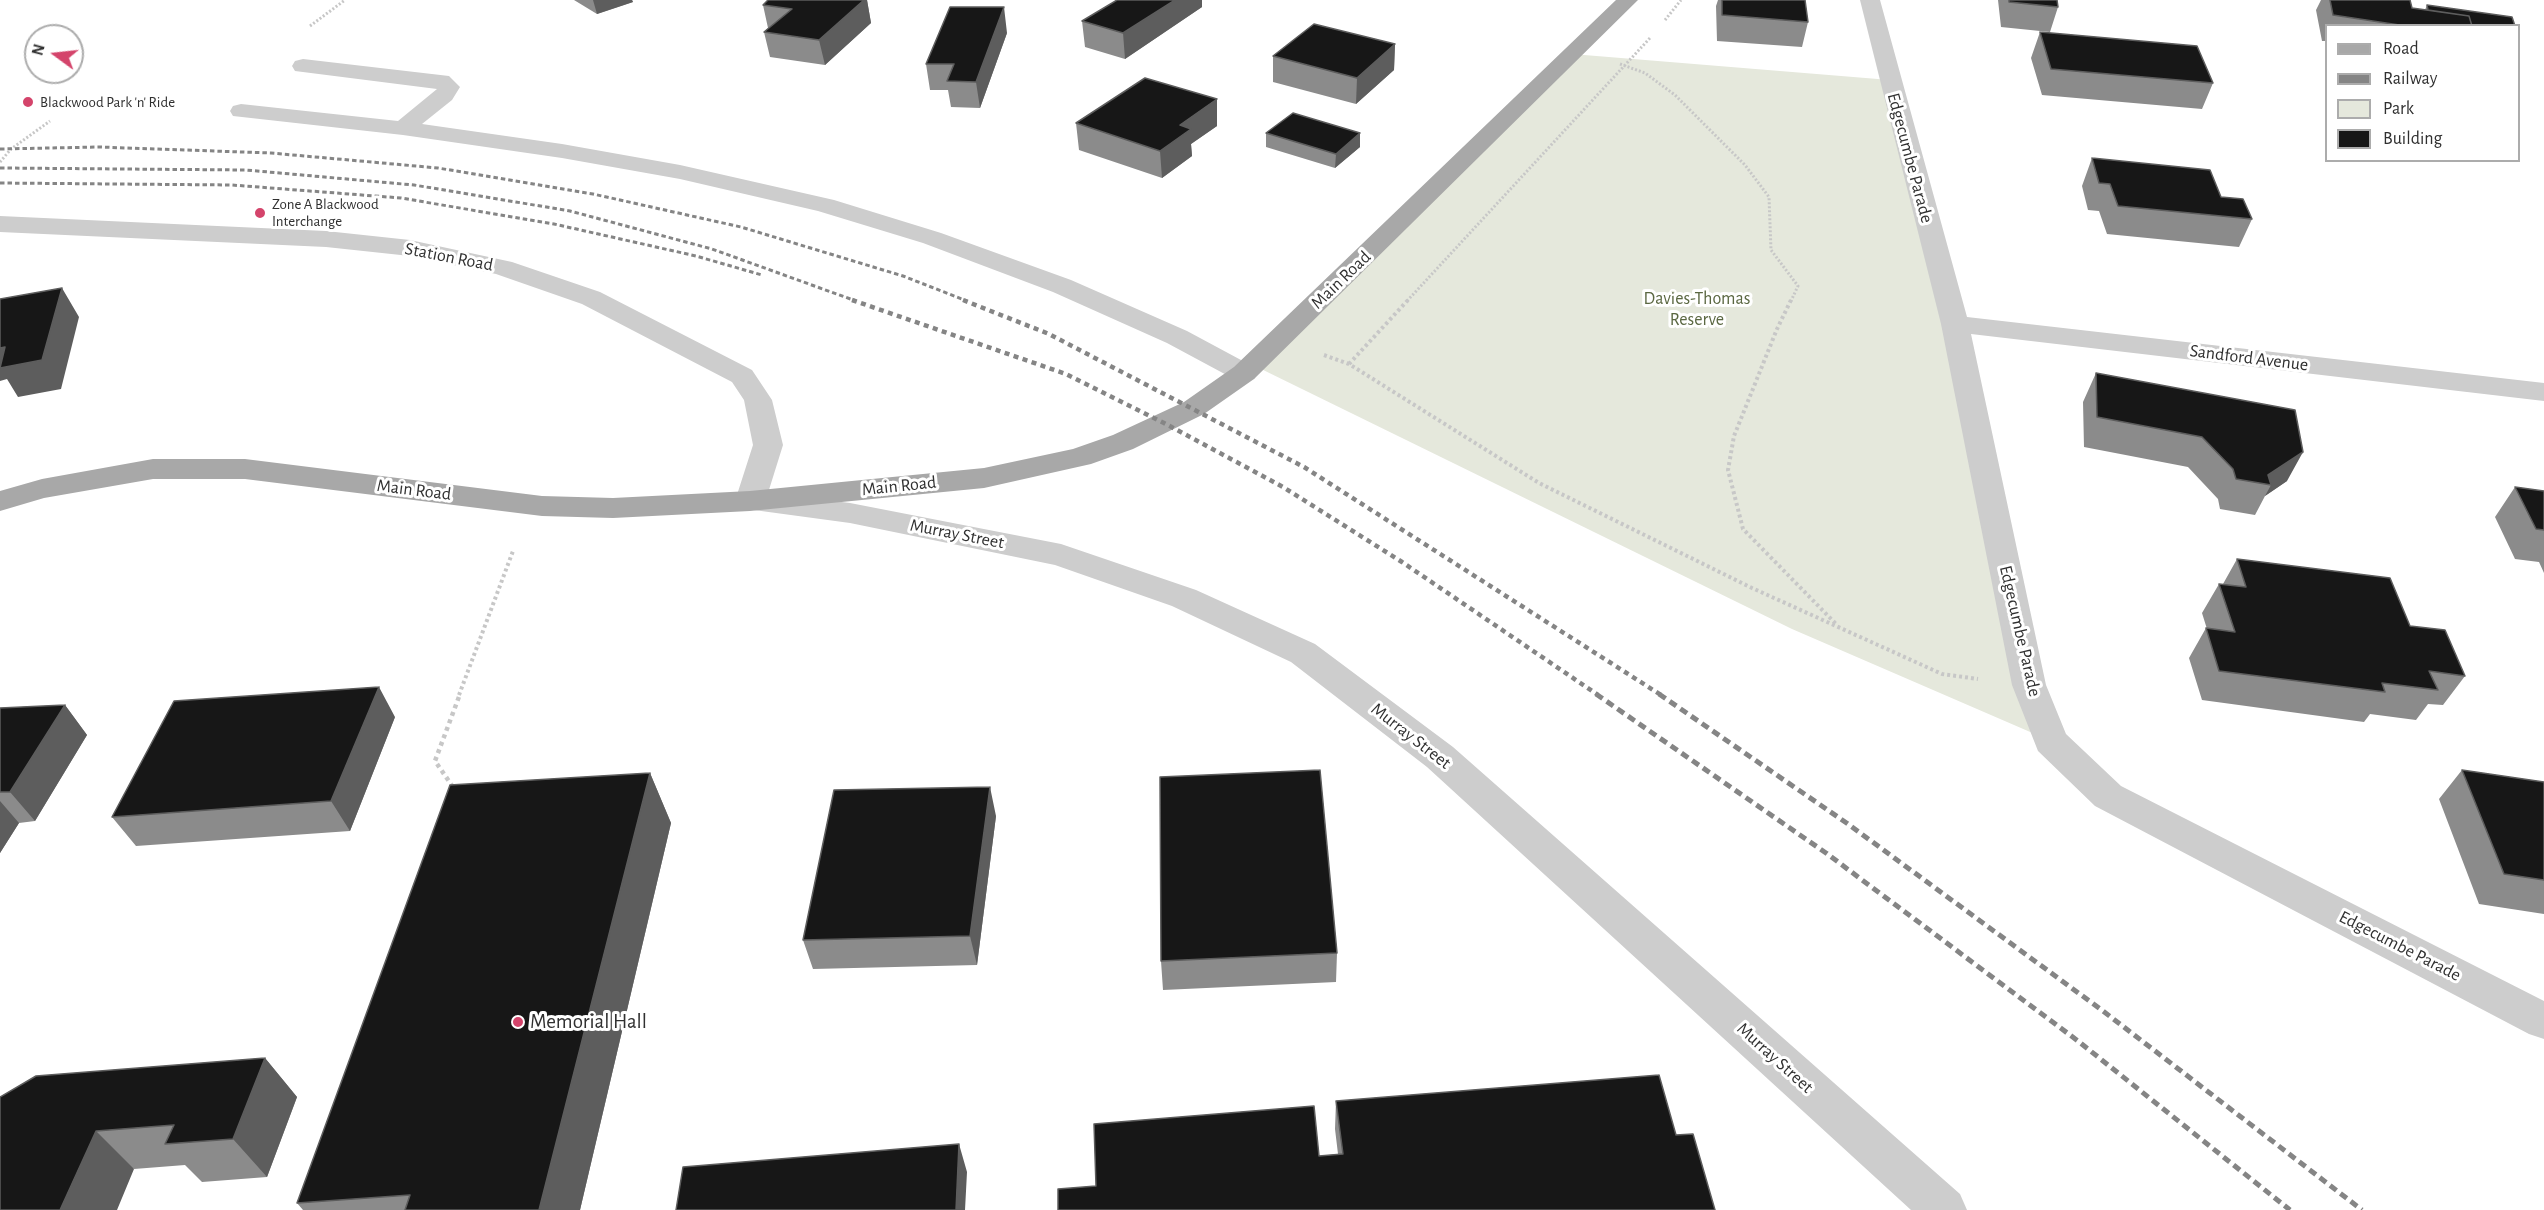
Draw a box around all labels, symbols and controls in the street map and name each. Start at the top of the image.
north arrow [24,24,84,84]
legend [2325,24,2520,162]
text: Road [2383,40,2419,58]
text: N [29,42,48,57]
text: Railway [2383,70,2437,88]
street label: Edgecumbe Parade [1882,90,1938,226]
place label: Blackwood Park 'n' Ride [40,93,175,111]
marker: Blackwood Park 'n' Ride [21,95,35,109]
text: Park [2383,100,2414,118]
text: Building [2383,130,2442,148]
place label: Zone A Blackwood Interchange [272,195,379,230]
marker: Zone A Blackwood Interchange [253,206,267,220]
street label: Station Road [403,238,495,276]
street label: Main Road [1307,246,1375,314]
park label: Davies-Thomas Reserve [1644,288,1750,330]
street label: Sandford Avenue [2189,340,2309,376]
street label: Main Road [861,471,937,501]
street label: Main Road [376,475,452,505]
street label: Murray Street [908,514,1006,554]
street label: Edgecumbe Parade [1994,563,2046,699]
street label: Murray Street [1367,698,1455,774]
street label: Edgecumbe Parade [2335,906,2465,986]
place label: Memorial Hall [530,1009,647,1035]
marker: Memorial Hall [511,1015,525,1029]
street label: Murray Street [1732,1018,1818,1098]

